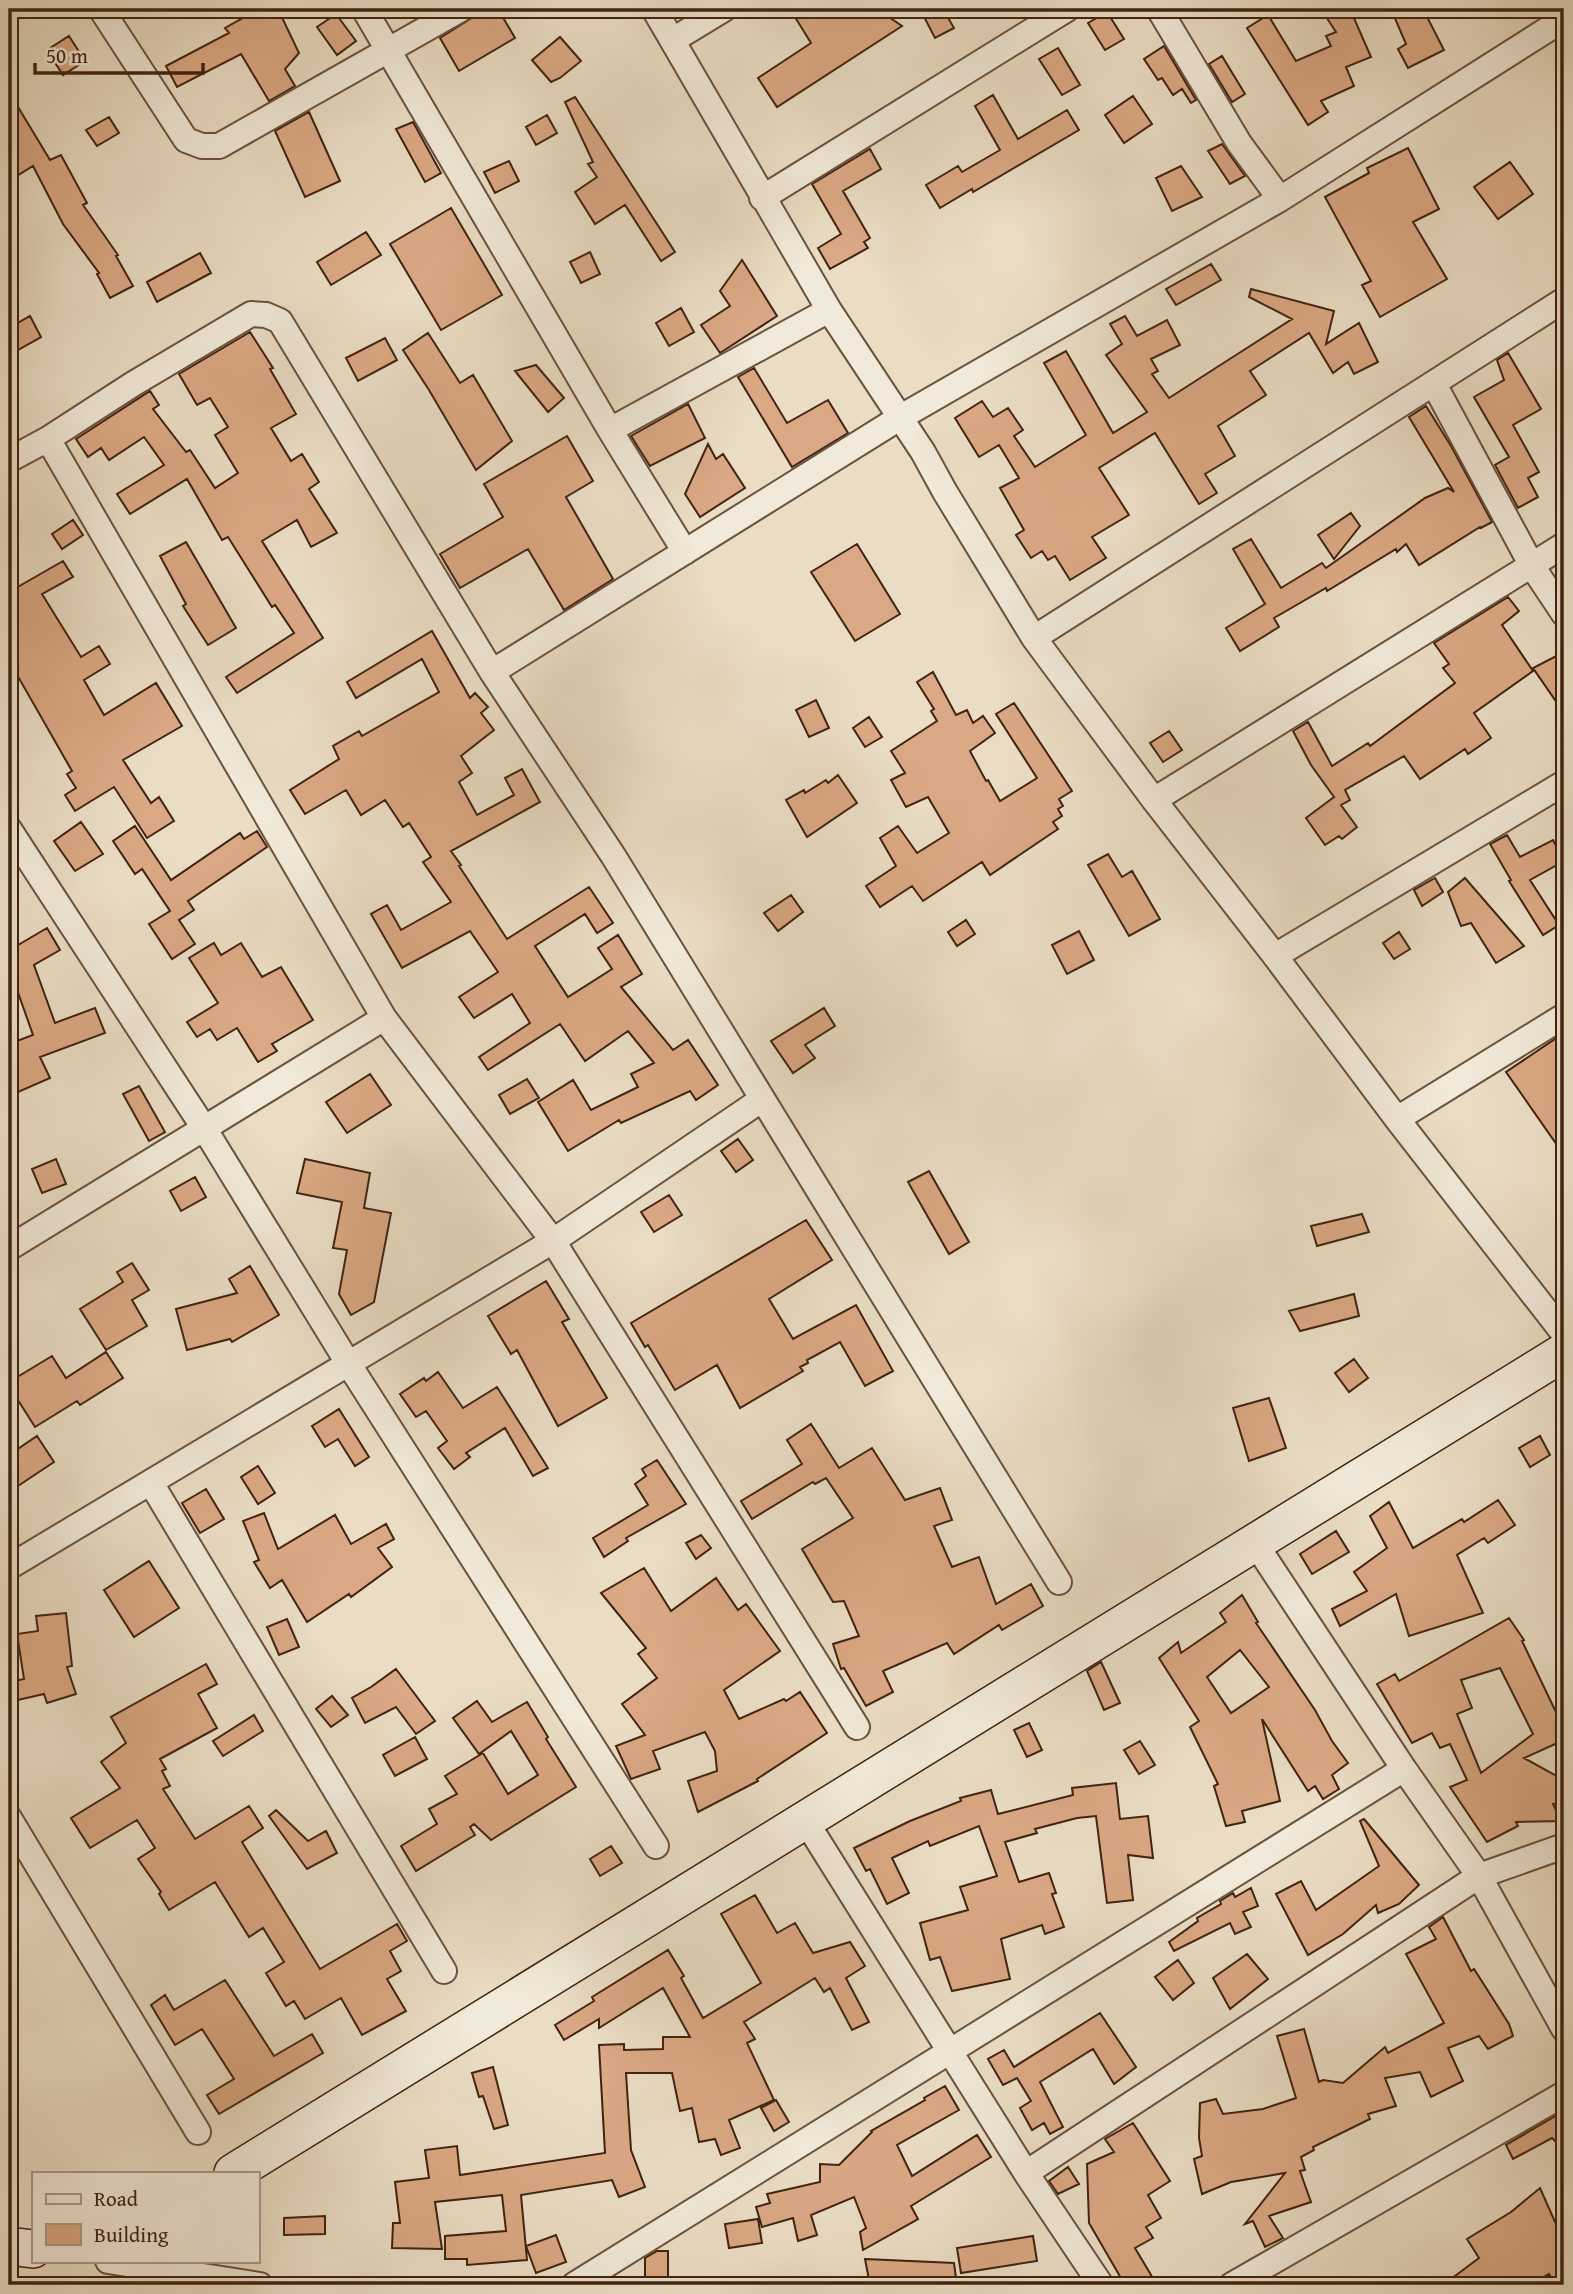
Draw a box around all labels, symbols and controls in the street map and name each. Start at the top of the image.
scale bar [35,32,203,76]
text: 50 m [46,40,88,71]
legend [32,2172,259,2262]
text: Road [94,2183,139,2214]
text: Building [94,2219,169,2250]

